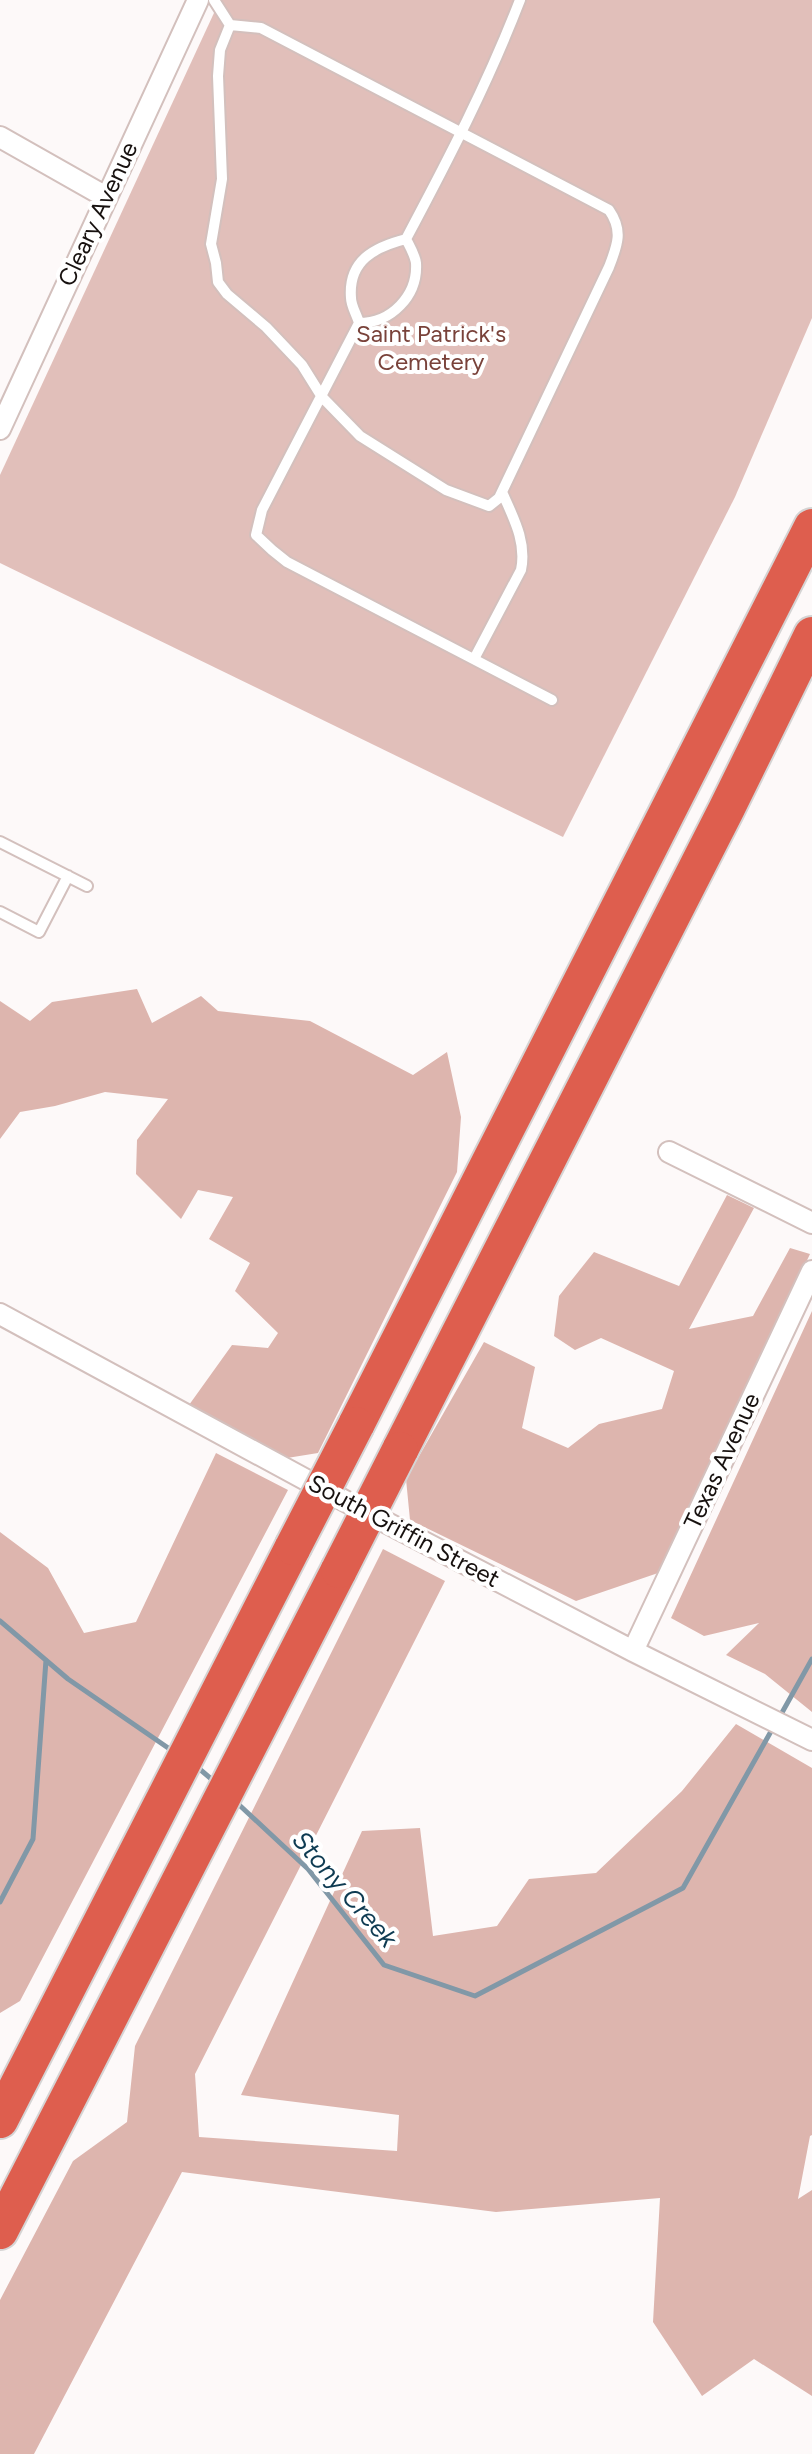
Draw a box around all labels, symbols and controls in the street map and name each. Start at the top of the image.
street label: Cleary Avenue [51,137,144,291]
park label: Saint Patrick's Cemetery [356,319,506,376]
street label: Texas Avenue [677,1388,766,1533]
street label: South Griffin Street [304,1468,505,1593]
water label: Stony Creek [286,1824,405,1955]

